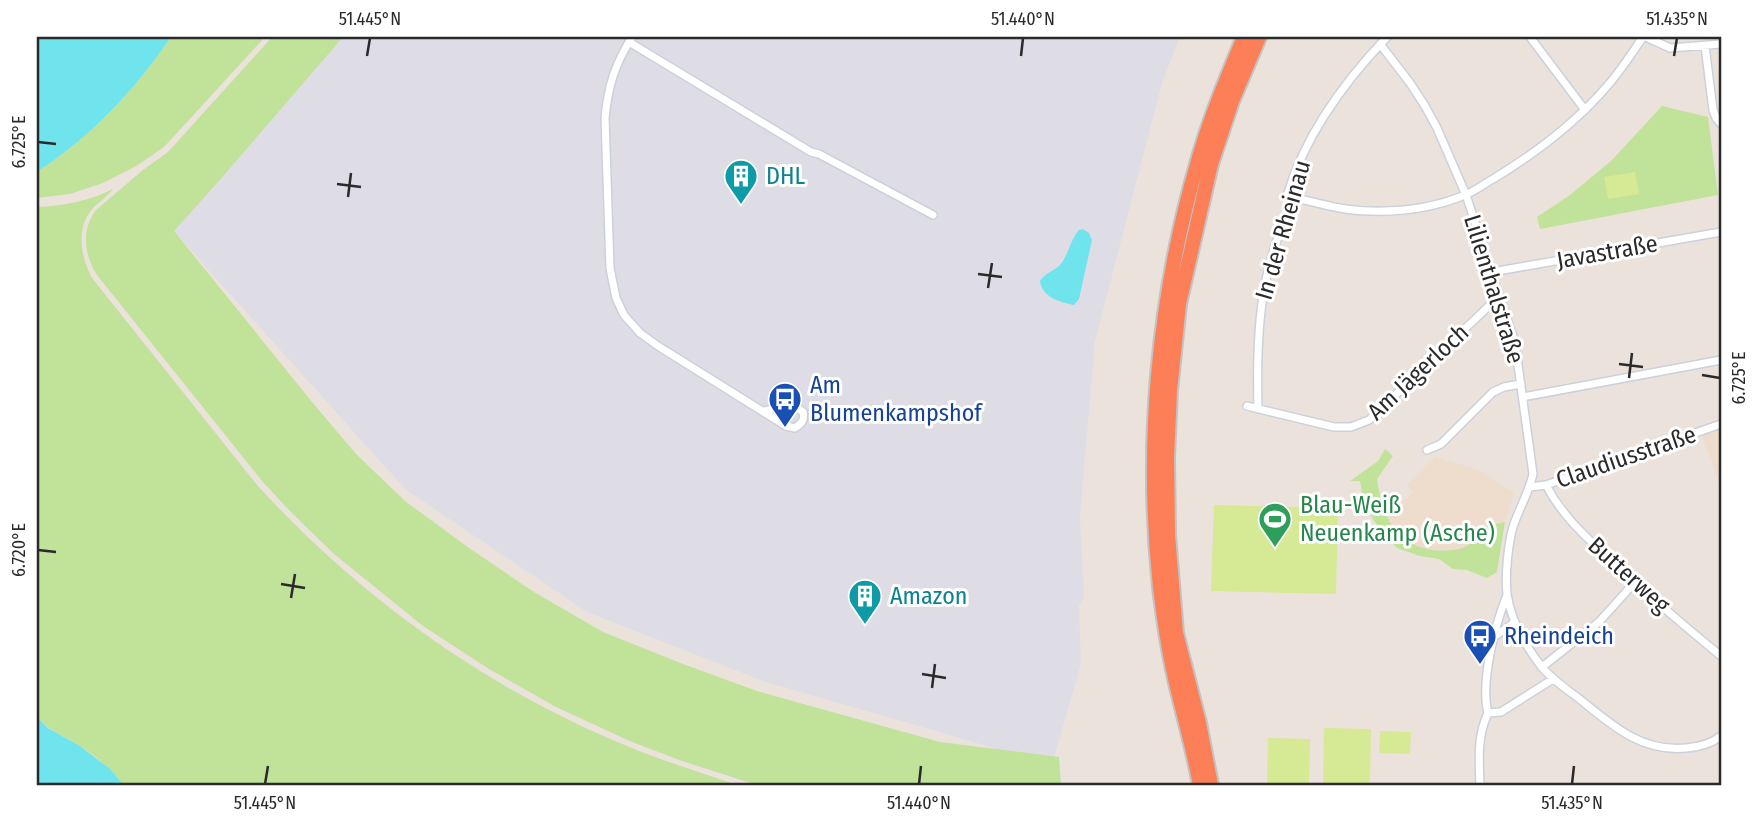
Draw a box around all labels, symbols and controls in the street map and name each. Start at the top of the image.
text: 51.445°N [339,8,401,30]
text: 51.440°N [991,8,1055,30]
text: 51.435°N [1646,8,1708,30]
text: 6.725°E [8,116,30,168]
building icon: DHL [722,157,760,206]
street label: In der Rheinau [1250,157,1316,303]
place label: DHL [766,162,805,190]
street label: Lilienthalstraße [1458,211,1530,367]
street label: Javastraße [1554,229,1660,275]
street label: Am Jägerloch [1362,318,1474,426]
text: 6.725°E [1728,352,1750,404]
place label: Am Blumenkampshof [810,371,983,427]
bus stop icon: Am Blumenkampshof [766,380,804,429]
street label: Claudiusstraße [1552,420,1700,494]
place label: Blau-Weiß Neuenkamp (Asche) [1300,491,1495,547]
sports icon: Blau-Weiß Neuenkamp (Asche) [1256,500,1294,549]
text: 6.720°E [8,523,30,577]
street label: Butterweg [1582,531,1676,619]
building icon: Amazon [846,577,884,626]
place label: Amazon [890,582,967,610]
bus stop icon: Rheindeich [1461,617,1499,666]
place label: Rheindeich [1504,622,1614,650]
text: 51.445°N [234,792,296,814]
text: 51.440°N [887,792,951,814]
text: 51.435°N [1541,792,1603,814]

